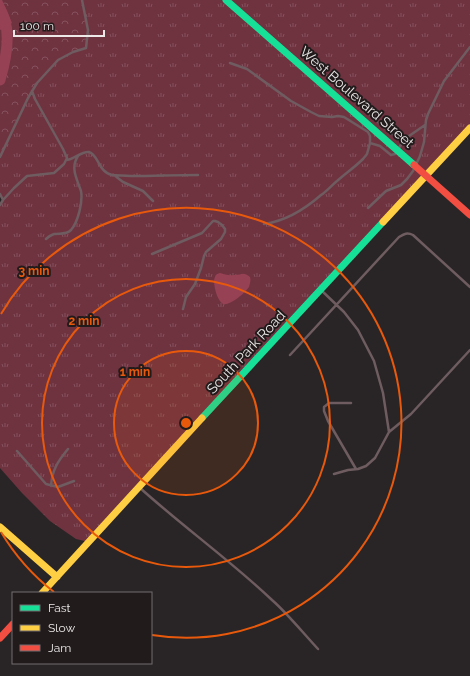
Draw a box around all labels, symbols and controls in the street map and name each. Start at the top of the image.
scale bar [14,12,104,38]
text: 100 m [20,19,54,33]
street label: West Boulevard Street [297,43,417,151]
text: 3 min [18,264,50,278]
street label: South Park Road [204,307,288,397]
text: 2 min [68,314,100,328]
text: 1 min [120,365,150,379]
centre of rings [179,416,193,430]
legend [12,592,152,664]
text: Fast [48,601,71,615]
text: Slow [48,621,75,635]
text: Jam [48,641,71,655]

